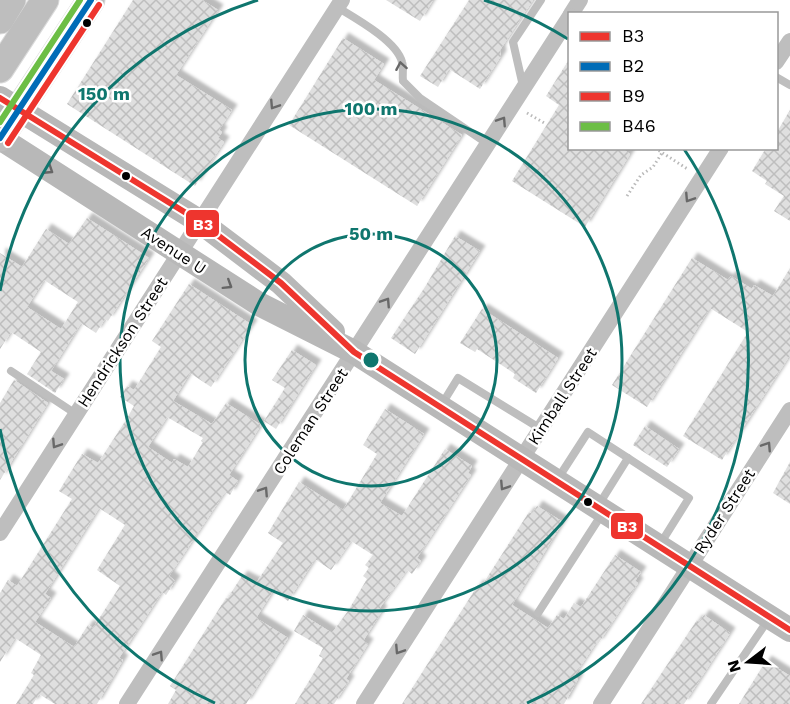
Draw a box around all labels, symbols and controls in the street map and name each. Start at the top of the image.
legend [568,12,778,150]
unlabelled marker [81,17,93,29]
text: B3 [622,25,644,46]
text: B2 [622,55,644,76]
one-way arrow [395,61,407,71]
text: 150 m [78,83,130,104]
text: B9 [622,85,645,106]
one-way arrow [270,98,281,109]
text: 100 m [344,98,398,119]
text: B46 [622,115,656,136]
one-way arrow [495,116,506,127]
one-way arrow [43,162,53,174]
unlabelled marker [120,170,132,182]
one-way arrow [685,191,696,202]
line badge: B3 [185,209,220,238]
text: B3 [193,215,213,234]
street label: Avenue U [138,222,210,278]
text: 50 m [349,223,393,244]
street label: Hendrickson Street [73,274,172,411]
one-way arrow [222,277,232,289]
one-way arrow [378,298,389,309]
street label: Kimball Street [524,344,601,448]
centre of rings [361,350,381,370]
street label: Coleman Street [269,364,352,478]
one-way arrow [52,438,64,448]
one-way arrow [759,442,771,452]
street label: Ryder Street [690,465,759,557]
one-way arrow [501,479,512,490]
one-way arrow [257,487,269,497]
unlabelled marker [582,496,594,508]
line badge: B3 [610,512,644,540]
text: B3 [617,517,637,536]
north arrow [718,632,778,692]
one-way arrow [395,643,406,654]
one-way arrow [151,651,163,661]
text: N [723,658,745,675]

